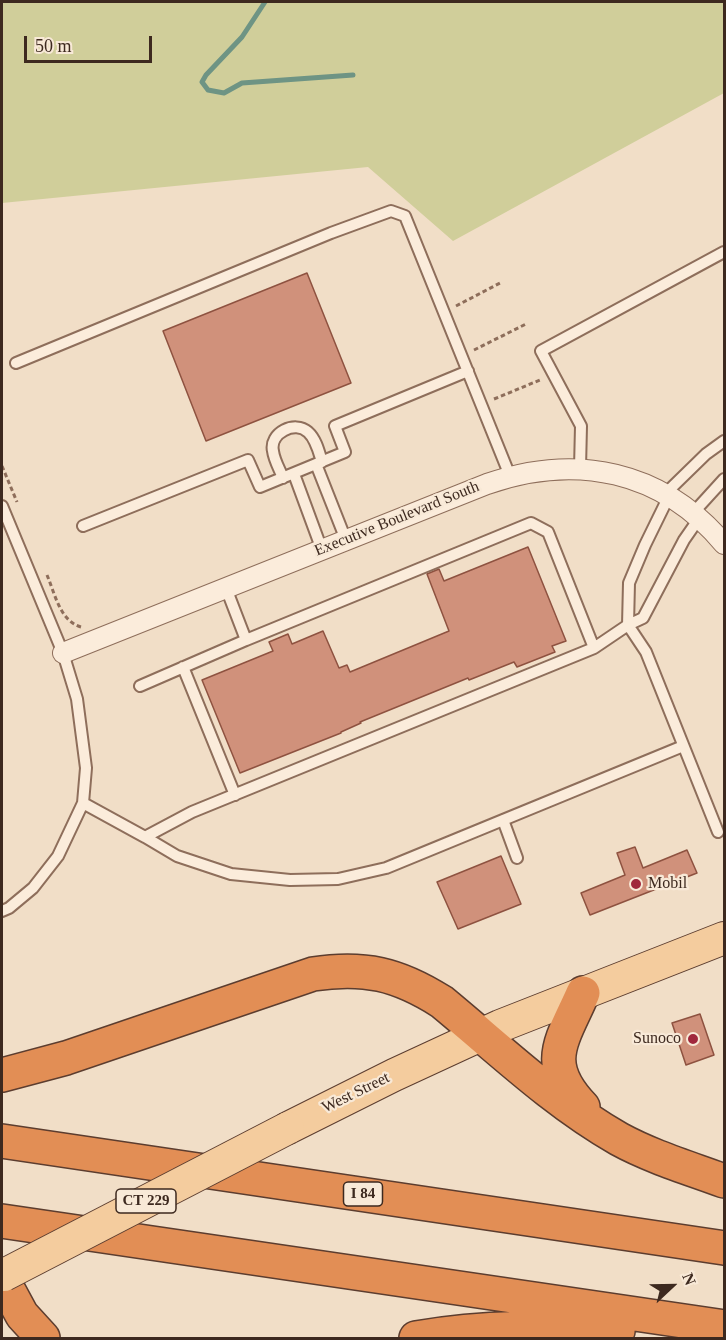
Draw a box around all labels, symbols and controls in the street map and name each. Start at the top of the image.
scale bar [27,24,154,62]
text: 50 m [35,36,72,56]
street label: Executive Boulevard South [312,477,482,561]
place label: Mobil [648,874,687,894]
marker: Mobil [629,877,643,891]
place label: Sunoco [633,1029,681,1049]
marker: Sunoco [686,1032,700,1046]
street label: West Street [319,1068,393,1118]
road number: I 84 [344,1182,382,1206]
road number: CT 229 [116,1189,176,1213]
north arrow [642,1256,702,1316]
text: N [679,1271,699,1288]

